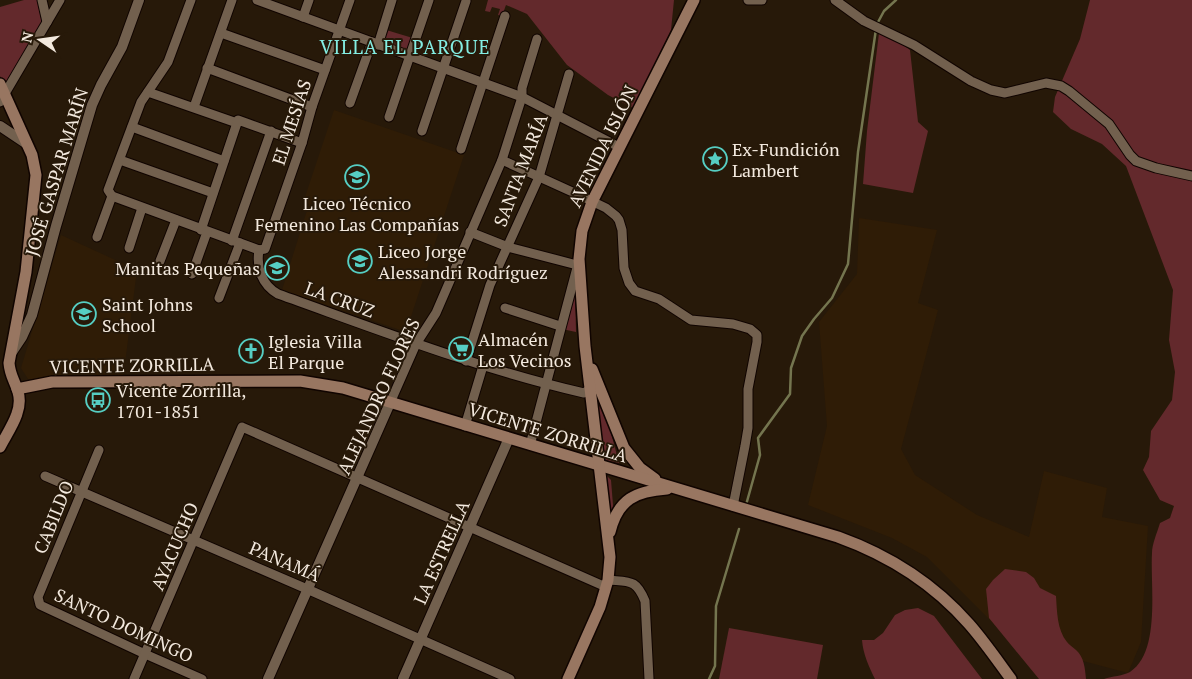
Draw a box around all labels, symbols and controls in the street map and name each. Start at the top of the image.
north arrow [15,15,65,65]
text: N [16,29,37,44]
district label: VILLA EL PARQUE [319,34,491,59]
street label: EL MESÍAS [266,76,316,168]
street label: AVENIDA ISLÓN [562,81,642,211]
street label: JOSÉ GASPAR MARÍN [19,85,93,259]
street label: SANTA MARÍA [487,109,553,230]
place label: Ex-Fundición Lambert [732,137,840,182]
place icon: Ex-Fundición Lambert [702,146,728,172]
school or university icon: Liceo Técnico Femenino Las Compañías [344,164,370,190]
place label: Liceo Técnico Femenino Las Compañías [255,191,459,236]
place label: Liceo Jorge Alessandri Rodríguez [378,239,548,284]
school or university icon: Liceo Jorge Alessandri Rodríguez [347,248,373,274]
school or university icon: Manitas Pequeñas [264,255,290,281]
place label: Manitas Pequeñas [115,256,260,280]
street label: LA CRUZ [302,275,378,323]
place label: Saint Johns School [102,292,193,337]
school or university icon: Saint Johns School [71,301,97,327]
street label: ALEJANDRO FLORES [331,314,425,478]
place label: Almacén Los Vecinos [478,327,571,372]
place label: Iglesia Villa El Parque [268,329,362,374]
supermarket icon: Almacén Los Vecinos [448,336,474,362]
church icon: Iglesia Villa El Parque [238,338,264,364]
street label: VICENTE ZORRILLA [49,352,215,378]
place label: Vicente Zorrilla, 1701-1851 [116,378,246,423]
bus stop icon: Vicente Zorrilla, 1701-1851 [85,387,111,413]
street label: VICENTE ZORRILLA [466,396,631,468]
street label: CABILDO [27,477,79,557]
street label: LA ESTRELLA [407,496,475,608]
street label: AYACUCHO [145,498,203,594]
street label: PANAMÁ [246,535,325,587]
street label: SANTO DOMINGO [51,582,197,668]

